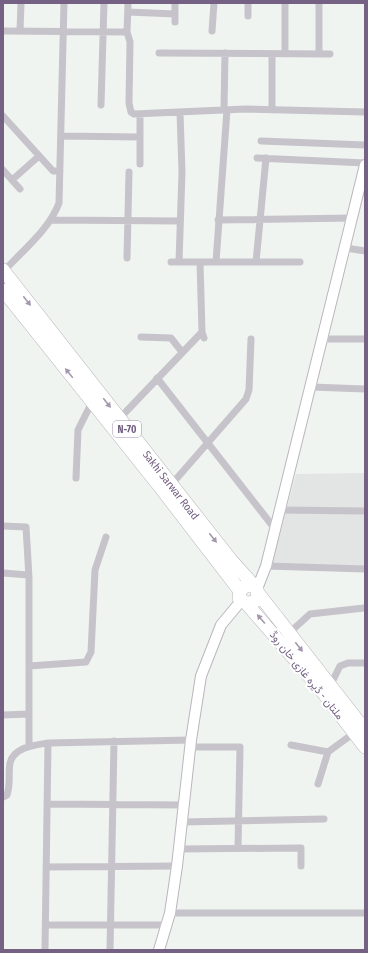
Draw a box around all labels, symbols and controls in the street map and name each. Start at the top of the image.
one-way arrow [23,295,31,306]
one-way arrow [64,367,73,378]
one-way arrow [103,398,111,409]
road number: N-70 [113,421,141,437]
street label: Sakhi Sarwar Road [140,448,201,522]
one-way arrow [209,533,218,544]
one-way arrow [256,614,265,624]
street label: ملتان - ڈیرہ غازی خان روڈ [267,628,346,722]
one-way arrow [294,641,303,652]

